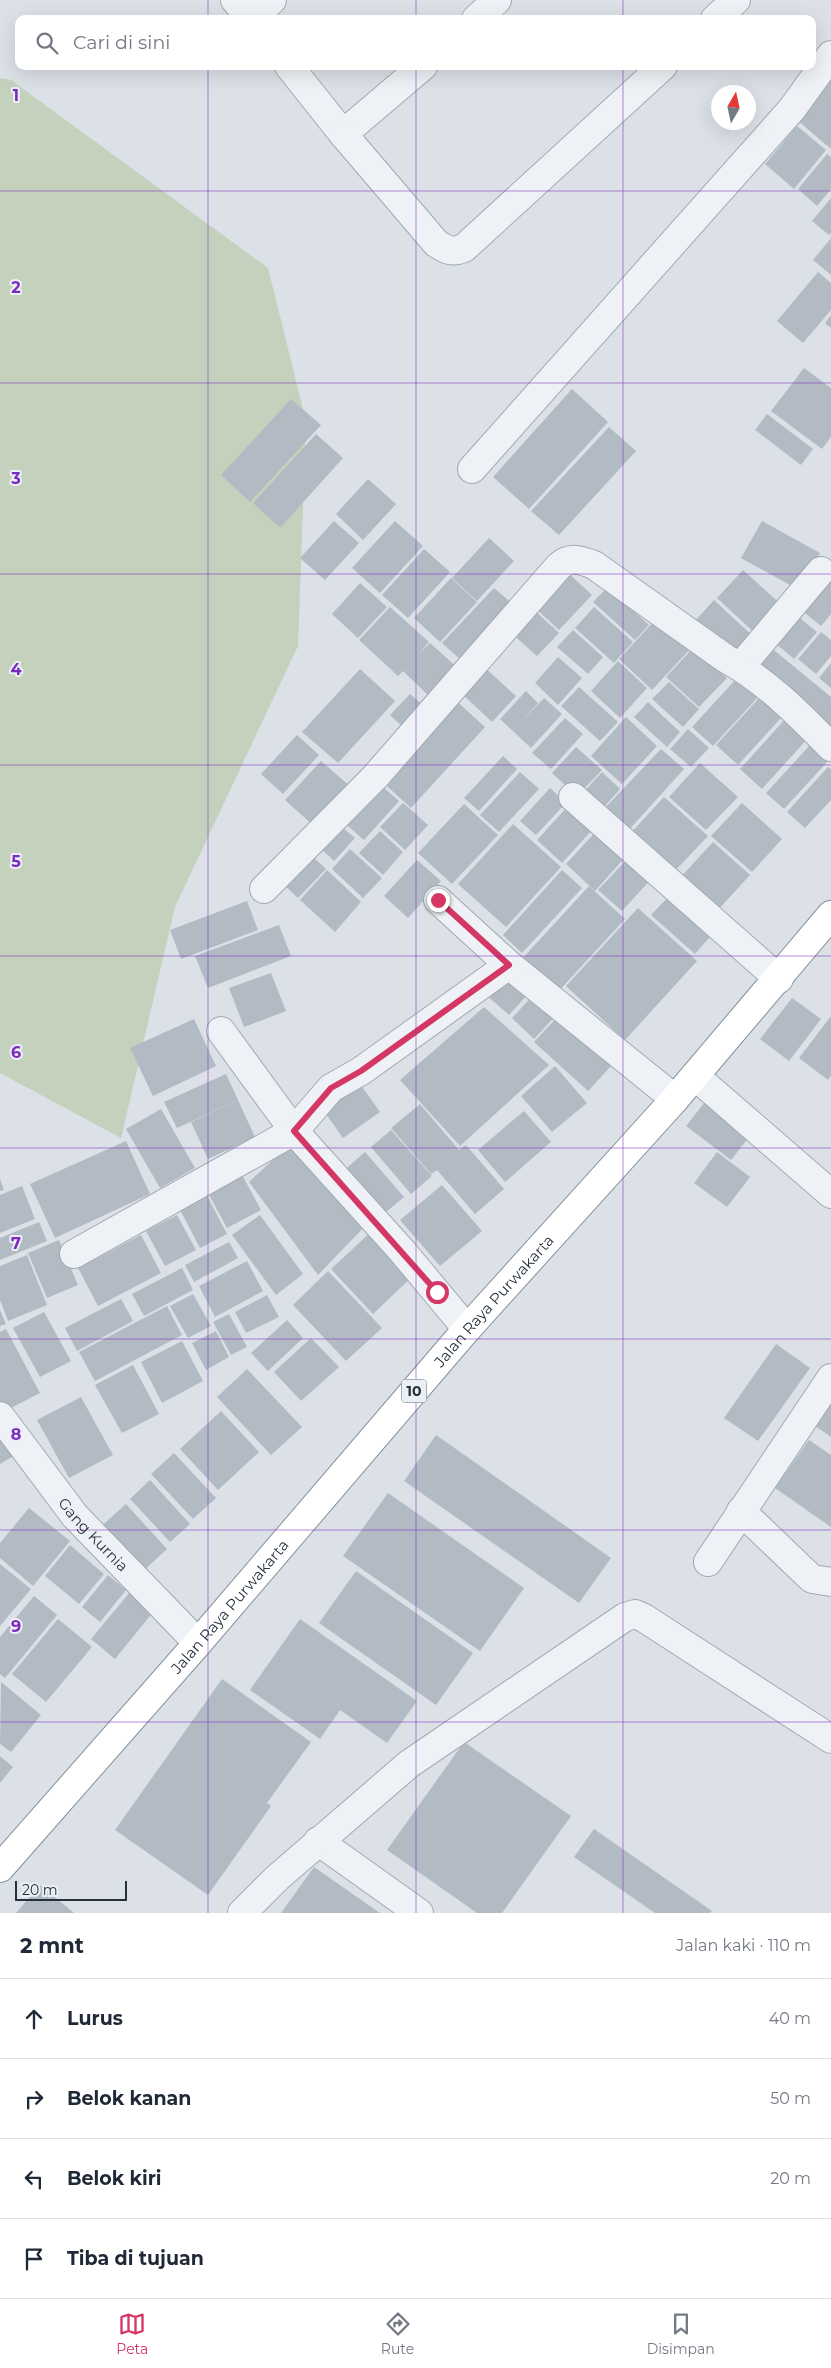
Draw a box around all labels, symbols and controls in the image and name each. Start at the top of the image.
search box [15,15,816,70]
icon: search [33,29,61,57]
text: Cari di sini [73,31,170,54]
north arrow [711,85,756,130]
text: 1 [13,86,19,105]
text: 2 [11,278,21,297]
text: 3 [10,469,21,488]
text: 4 [10,660,22,679]
text: 5 [11,852,21,871]
route end [427,889,450,912]
text: 6 [11,1043,21,1062]
street label: Jalan Raya Purwakarta [429,1230,557,1371]
text: 7 [11,1234,21,1253]
route start [426,1281,449,1304]
road number: 10 [402,1380,426,1402]
text: 8 [11,1425,21,1444]
street label: Gang Kurnia [55,1493,133,1575]
street label: Jalan Raya Purwakarta [166,1535,292,1678]
text: 9 [11,1617,21,1636]
scale bar [15,1878,128,1901]
text: 20 m [22,1881,58,1899]
text: 2 mnt [20,1933,84,1958]
text: Jalan kaki · 110 m [676,1936,811,1955]
icon: ahead [20,2005,48,2033]
text: Lurus [67,2007,123,2030]
text: 40 m [769,2009,811,2028]
icon: right [20,2085,48,2113]
text: Belok kanan [67,2087,191,2110]
text: 50 m [770,2089,811,2108]
icon: left [20,2165,48,2193]
text: Belok kiri [67,2167,162,2190]
text: 20 m [770,2169,811,2188]
icon: arrive [20,2245,48,2273]
text: Tiba di tujuan [67,2247,204,2270]
tab: Peta [116,2310,148,2358]
tab: Rute [381,2310,414,2358]
tab: Disimpan [647,2310,715,2358]

